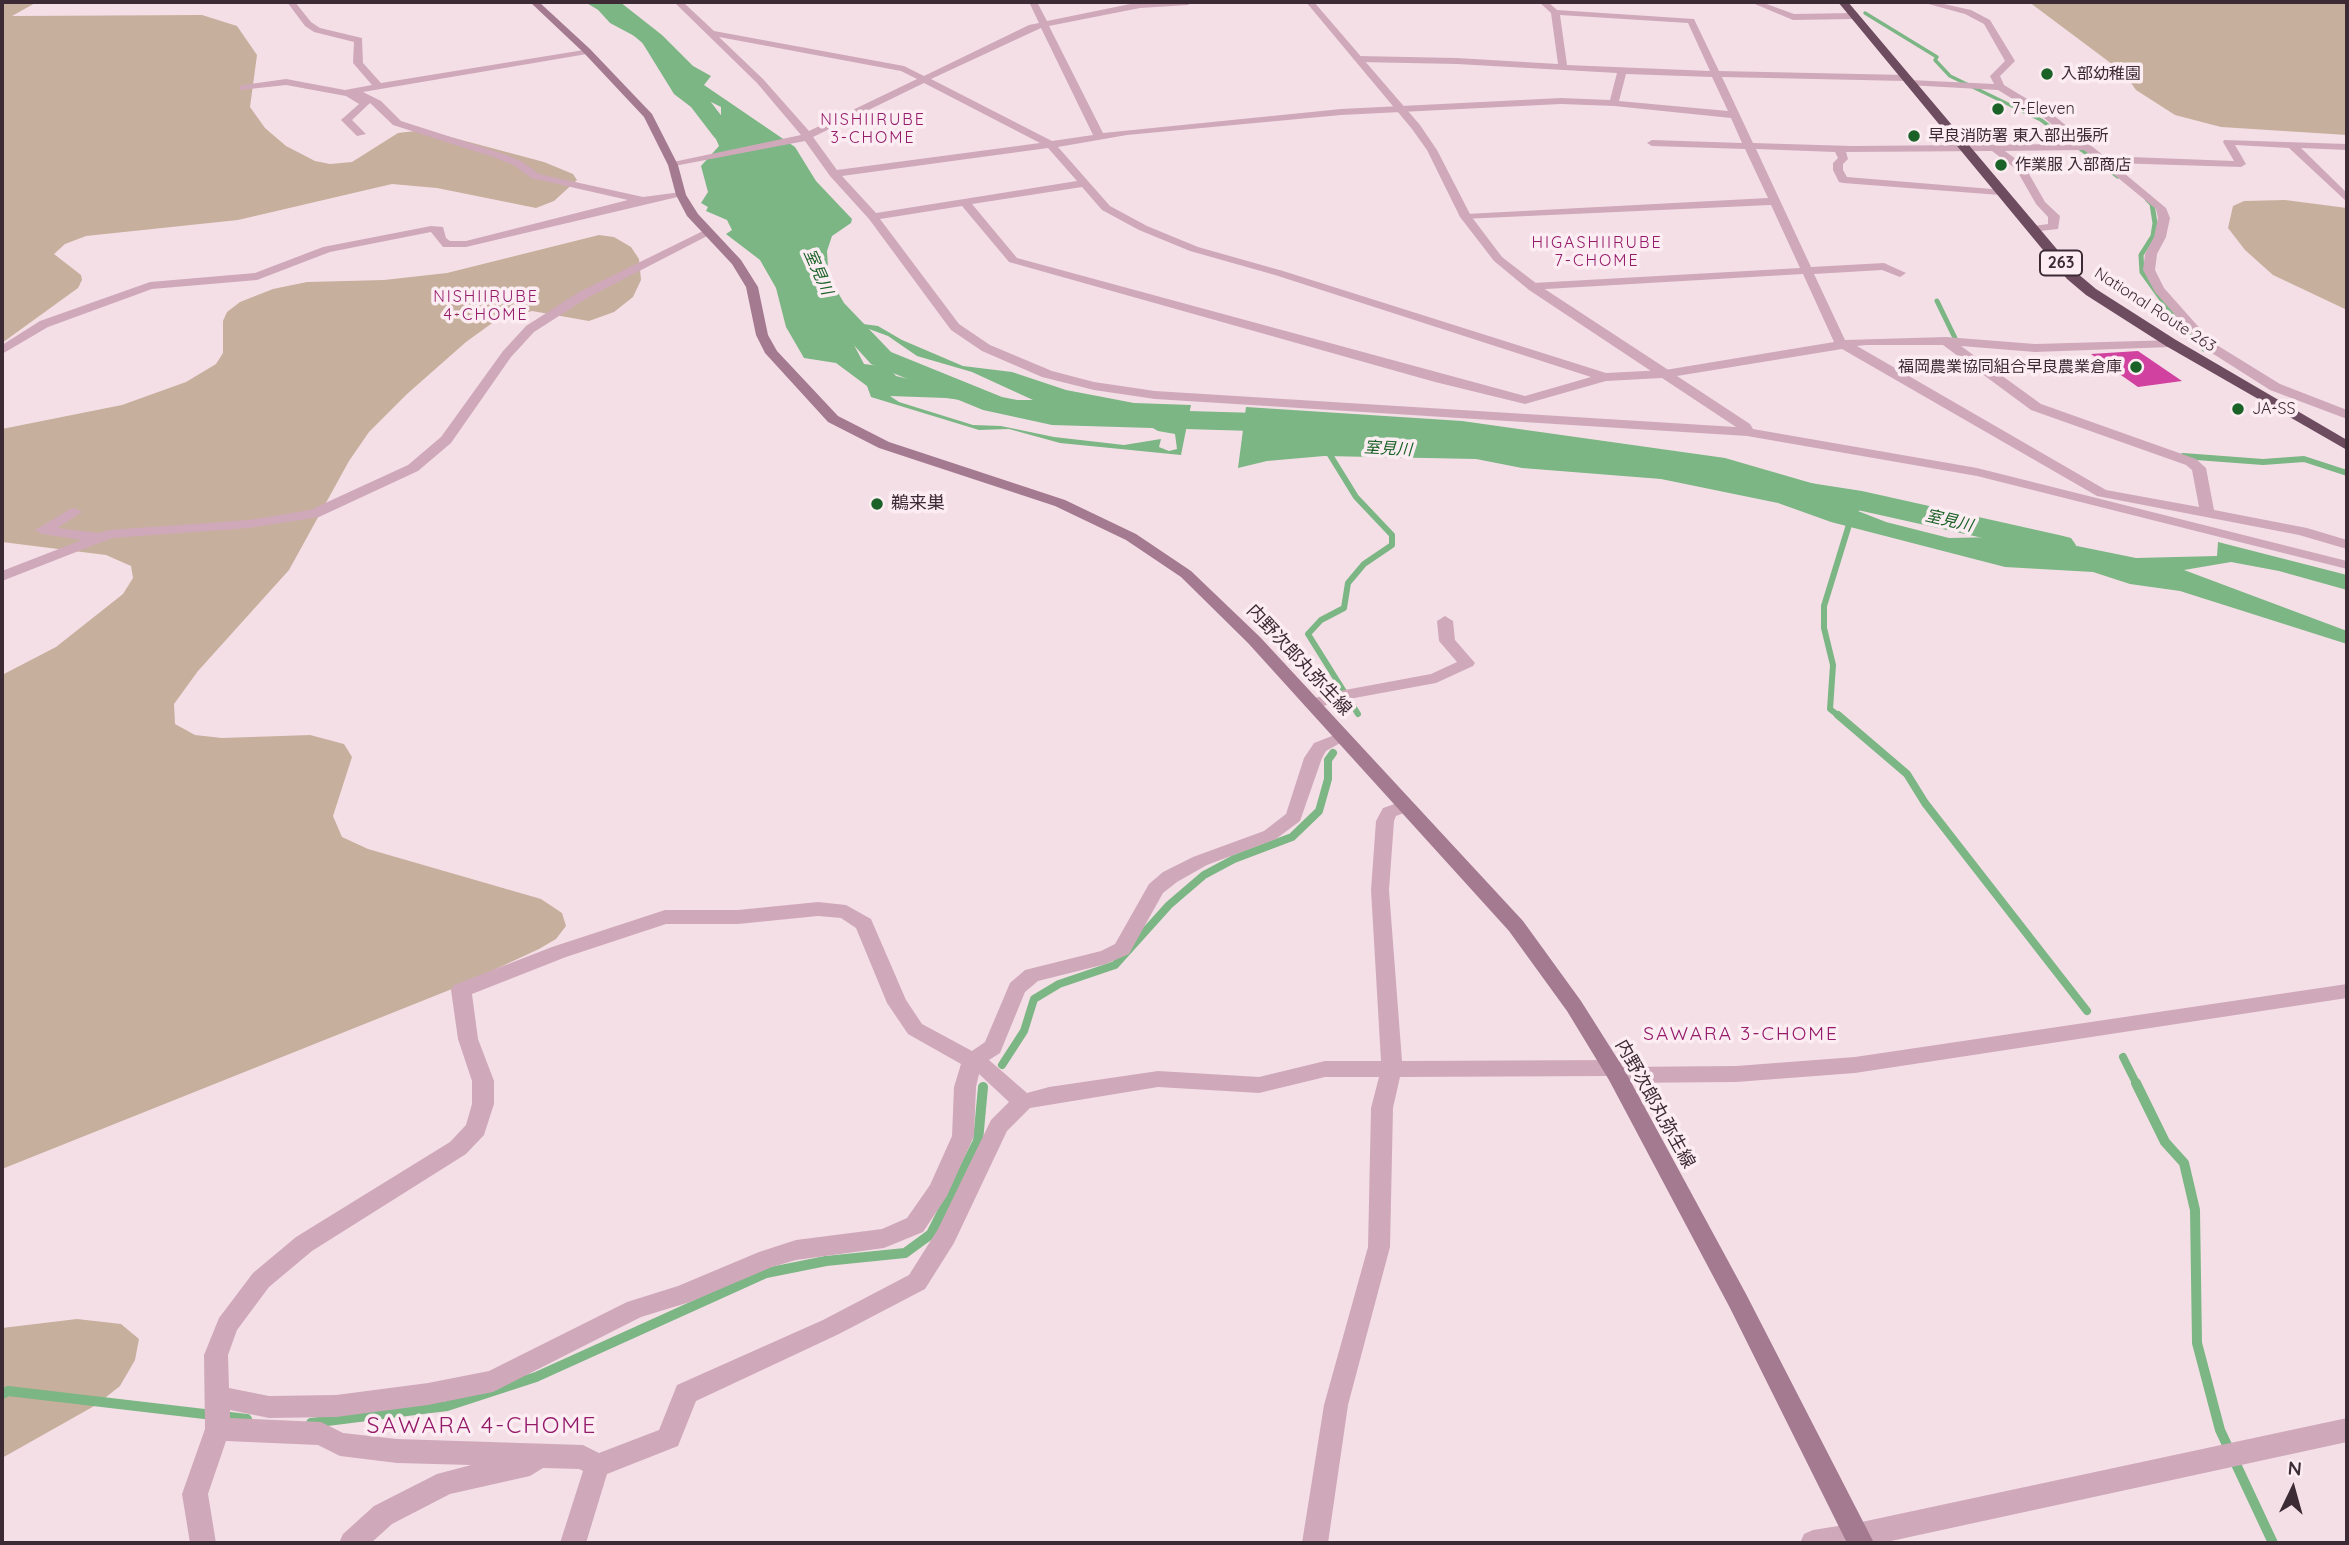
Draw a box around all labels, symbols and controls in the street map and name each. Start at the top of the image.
place label: 入部幼稚園 [2061,64,2141,84]
marker: 入部幼稚園 [2039,66,2055,82]
place label: 7-Eleven [2012,99,2075,119]
marker: 7-Eleven [1990,101,2006,117]
district label: NISHIIRUBE 3-CHOME [821,110,925,148]
place label: 早良消防署 東入部出張所 [1928,126,2108,146]
marker: 早良消防署 東入部出張所 [1906,128,1922,144]
place label: 作業服 入部商店 [2015,155,2131,175]
marker: 作業服 入部商店 [1993,157,2009,173]
district label: HIGASHIIRUBE 7-CHOME [1533,233,1661,271]
water label: 室見川 [799,246,837,298]
road number: 263 [2040,250,2082,276]
street label: National Route 263 [2091,264,2219,356]
district label: NISHIIRUBE 4-CHOME [434,287,538,325]
place label: 福岡農業協同組合早良農業倉庫 [1898,357,2122,377]
marker: 福岡農業協同組合早良農業倉庫 [2128,359,2144,375]
place label: JA-SS [2252,399,2295,419]
marker: JA-SS [2230,401,2246,417]
water label: 室見川 [1364,438,1412,460]
place label: 鵜来巣 [891,493,945,515]
marker: 鵜来巣 [869,496,885,512]
water label: 室見川 [1923,506,1975,536]
street label: 内野次郎丸弥生線 [1242,600,1356,720]
district label: SAWARA 3-CHOME [1645,1023,1837,1045]
street label: 内野次郎丸弥生線 [1611,1036,1699,1172]
district label: SAWARA 4-CHOME [368,1412,596,1440]
north arrow [2258,1454,2328,1524]
text: N [2287,1456,2303,1481]

